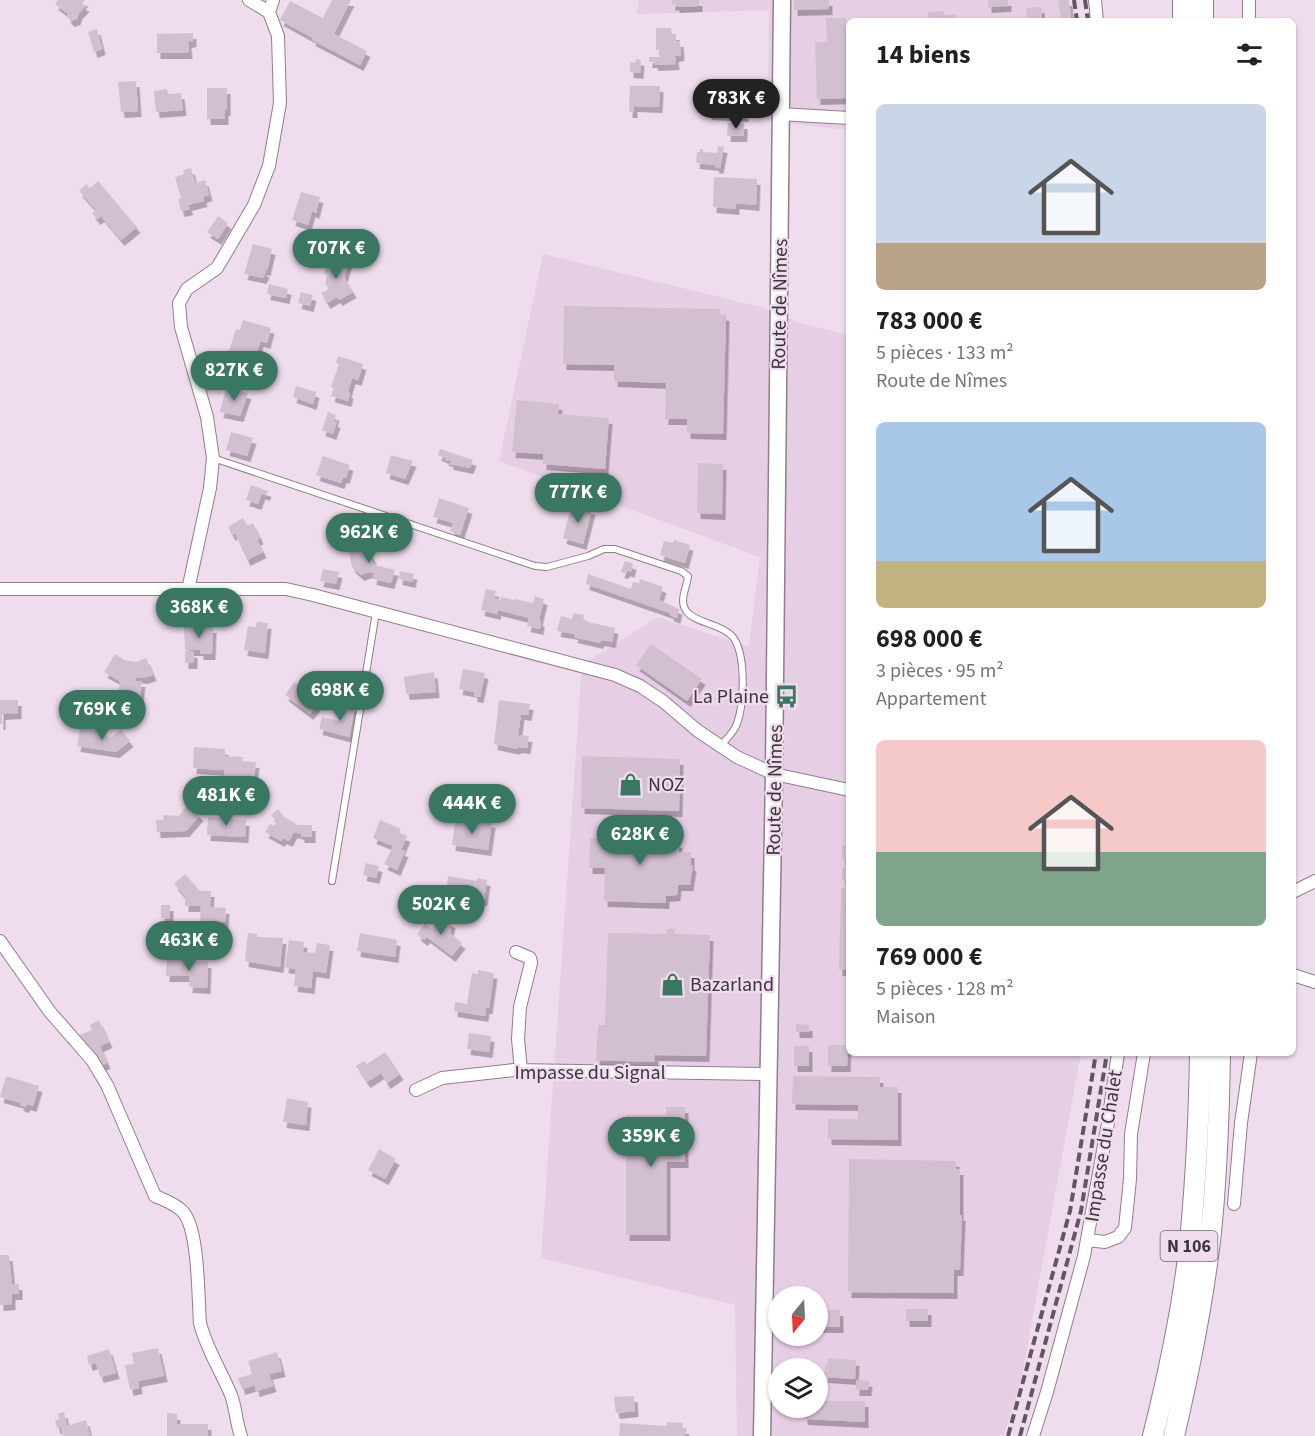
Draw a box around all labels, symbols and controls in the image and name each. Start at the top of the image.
text: 14 biens [876,36,971,73]
icon: filters [1233,38,1266,71]
pin: 783K € [687,79,785,130]
text: 783K € [707,84,765,112]
icon: home [1017,143,1125,251]
pin: 707K € [287,229,385,280]
text: 707K € [307,234,365,262]
street label: Route de Nîmes [765,238,795,370]
text: 783 000 € [876,302,983,339]
text: 5 pièces · 133 m² [876,339,1014,367]
pin: 827K € [185,351,283,402]
text: 827K € [205,356,263,384]
text: Route de Nîmes [876,367,1007,395]
icon: home [1017,461,1125,569]
pin: 777K € [529,473,627,524]
text: 777K € [549,478,607,506]
pin: 962K € [320,513,418,564]
text: 962K € [340,518,398,546]
pin: 368K € [150,588,248,639]
text: 368K € [170,593,228,621]
text: 698 000 € [876,620,983,657]
text: 3 pièces · 95 m² [876,657,1004,685]
pin: 698K € [291,671,389,722]
text: 698K € [311,676,369,704]
place label: La Plaine [693,683,769,711]
bus stop icon: La Plaine [774,683,800,709]
text: Appartement [876,685,986,713]
pin: 769K € [53,690,151,741]
text: 769K € [73,695,131,723]
street label: Route de Nîmes [760,724,790,856]
shop icon: NOZ [617,771,643,797]
place label: NOZ [648,771,685,799]
pin: 481K € [177,776,275,827]
icon: home [1017,779,1125,887]
text: 481K € [197,781,255,809]
pin: 444K € [423,784,521,835]
text: 444K € [443,789,501,817]
pin: 628K € [591,815,689,866]
text: 628K € [611,820,669,848]
pin: 502K € [392,885,490,936]
text: 502K € [412,890,470,918]
pin: 463K € [140,921,238,972]
text: 463K € [160,926,218,954]
text: 769 000 € [876,938,983,975]
shop icon: Bazarland [659,971,685,997]
place label: Bazarland [690,971,774,999]
text: 5 pièces · 128 m² [876,975,1014,1003]
text: Maison [876,1003,936,1031]
street label: Impasse du Signal [514,1059,666,1087]
street label: Impasse du Chalet [1078,1068,1130,1224]
pin: 359K € [602,1117,700,1168]
text: 359K € [622,1122,680,1150]
road number: N 106 [1160,1231,1218,1261]
north arrow [768,1286,828,1346]
map controls [768,1286,828,1418]
button: layers [768,1358,828,1418]

